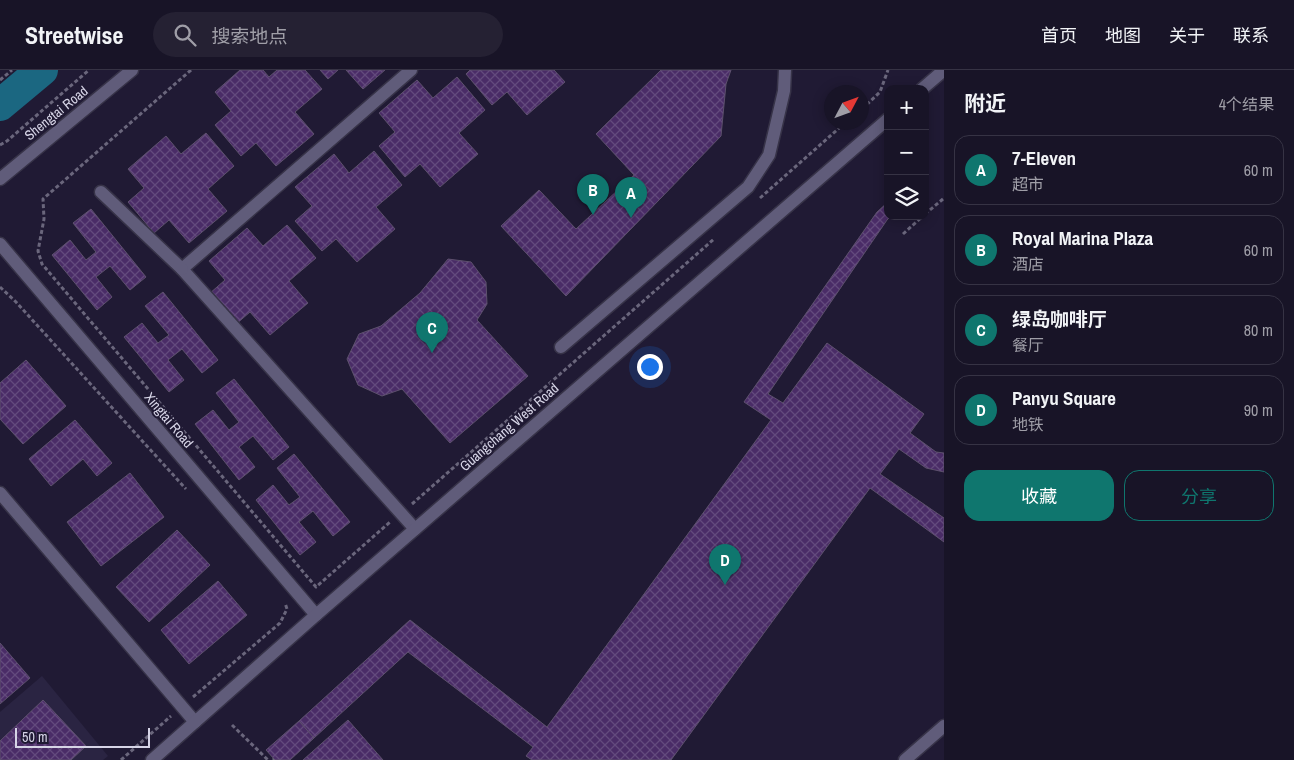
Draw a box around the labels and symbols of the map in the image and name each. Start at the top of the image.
street label: Shengtai Road [21,82,91,144]
north arrow [824,85,869,130]
pin: B [577,174,609,215]
pin: A [615,177,647,218]
pin: C [416,312,448,353]
your location [637,354,663,380]
street label: Guangchang West Road [456,379,562,475]
street label: Xingtai Road [141,389,197,451]
pin: D [709,544,741,585]
scale bar [15,725,150,748]

